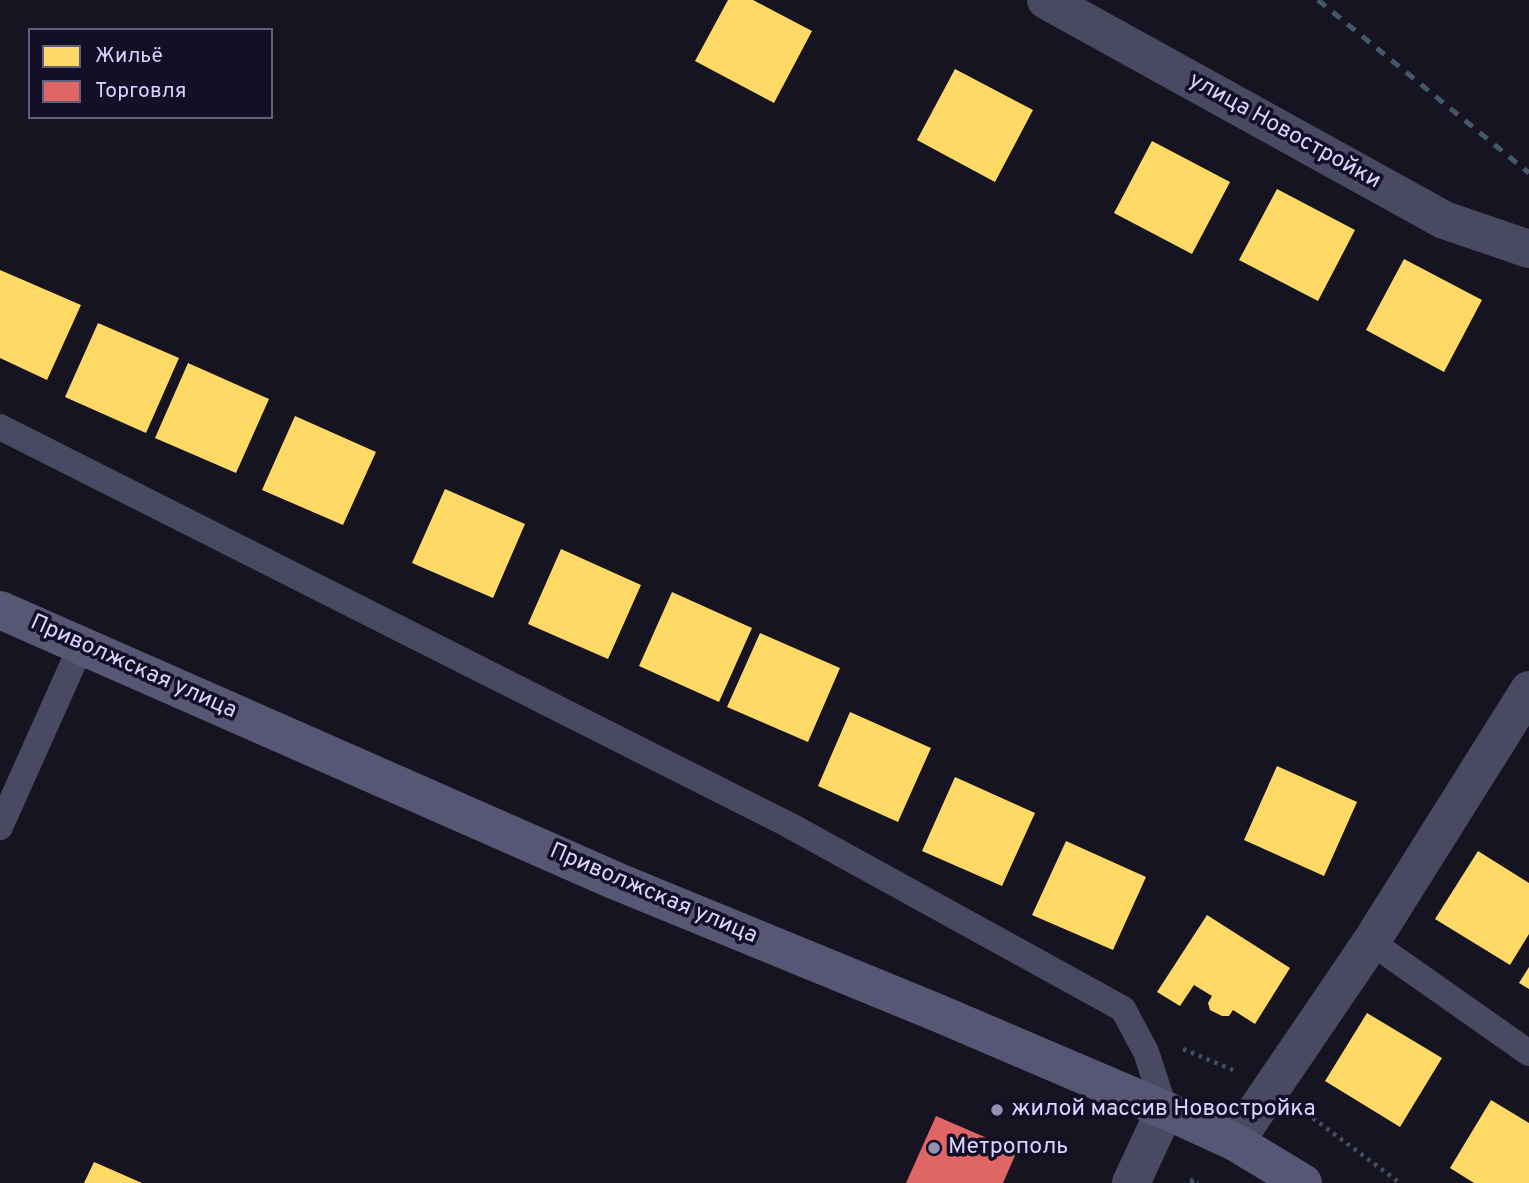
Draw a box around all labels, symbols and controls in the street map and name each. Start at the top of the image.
legend [28,28,273,119]
text: Жильё [95,43,163,70]
street label: улица Новостройки [1183,68,1385,196]
text: Торговля [95,78,186,105]
street label: Приволжская улица [25,610,241,726]
street label: Приволжская улица [545,839,761,951]
place label: жилой массив Новостройка [1011,1096,1316,1124]
marker: жилой массив Новостройка [989,1102,1005,1118]
place label: Метрополь [948,1134,1068,1162]
marker: Метрополь [926,1140,942,1156]

